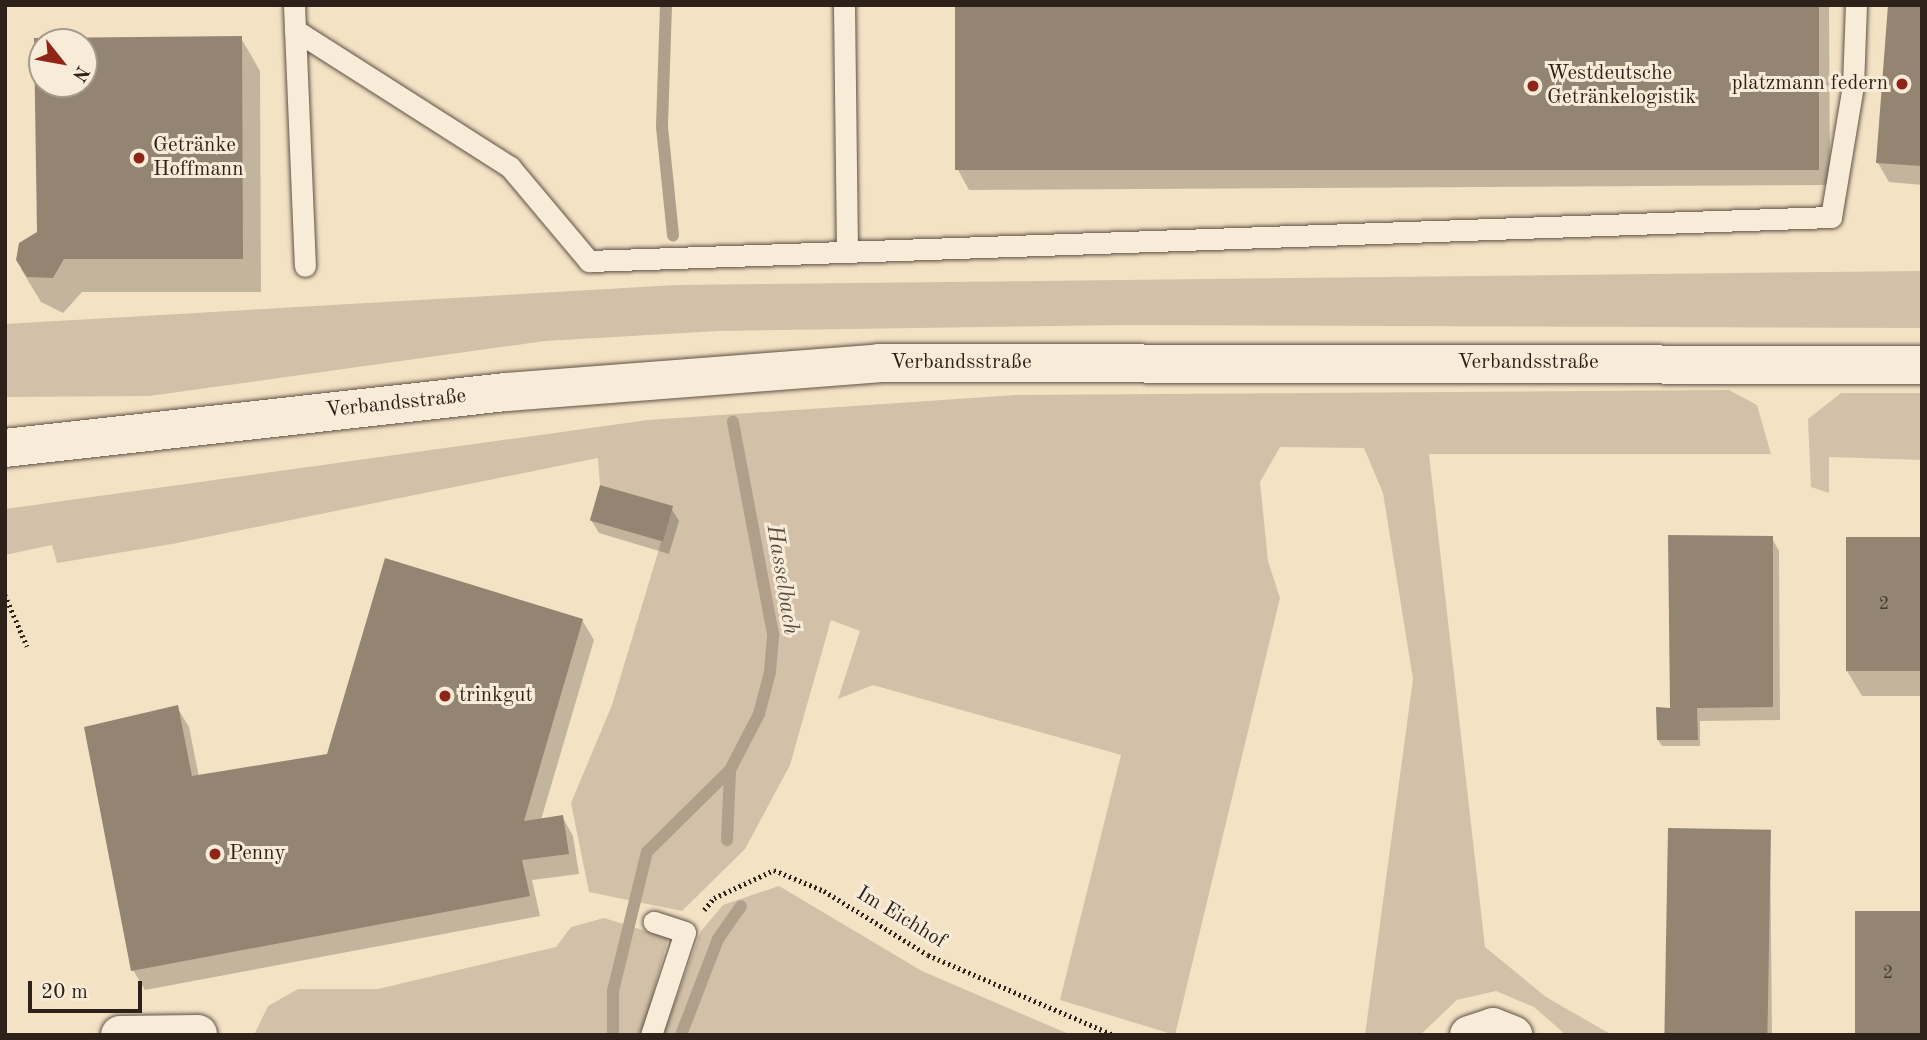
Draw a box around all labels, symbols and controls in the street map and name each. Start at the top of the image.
north arrow [28,28,98,98]
place label: Westdeutsche Getränkelogistik [1547,61,1696,111]
text: N [68,62,92,84]
place label: platzmann federn [1732,71,1888,97]
marker: platzmann federn [1894,76,1910,92]
marker: Westdeutsche Getränkelogistik [1525,78,1541,94]
place label: Getränke Hoffmann [153,133,244,183]
marker: Getränke Hoffmann [131,150,147,166]
street label: Verbandsstraße [890,350,1032,376]
street label: Verbandsstraße [1457,350,1599,376]
street label: Verbandsstraße [324,384,468,424]
water label: Hasselbach [760,523,804,637]
house number: 2 [1879,593,1889,615]
place label: trinkgut [459,683,533,709]
marker: trinkgut [437,688,453,704]
place label: Penny [229,841,286,867]
marker: Penny [207,846,223,862]
street label: Im Eichhof [852,881,950,955]
house number: 2 [1883,962,1893,984]
scale bar [32,967,145,1011]
text: 20 m [41,982,88,1003]

